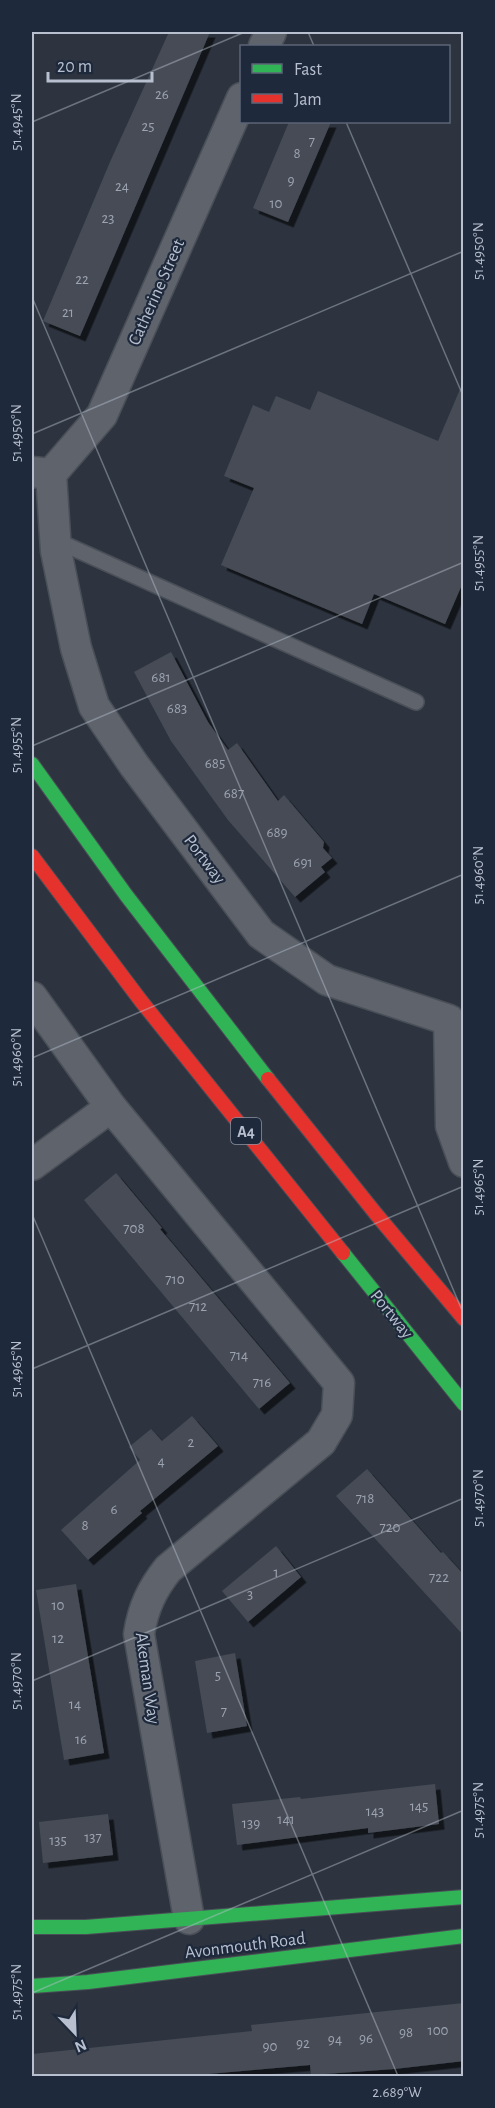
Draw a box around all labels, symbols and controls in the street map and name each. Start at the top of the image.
scale bar [48,45,152,83]
legend [240,45,450,123]
text: 20 m [57,58,92,76]
text: Fast [294,61,322,79]
house number: 26 [155,87,169,102]
text: Jam [294,91,322,109]
text: 51.4945°N [9,93,24,151]
house number: 25 [141,119,155,134]
house number: 7 [309,134,315,149]
house number: 8 [293,146,301,161]
house number: 9 [287,173,295,188]
house number: 24 [115,179,129,194]
house number: 10 [269,196,283,211]
house number: 23 [101,211,115,226]
text: 51.4950°N [471,222,486,280]
street label: Catherine Street [125,236,188,348]
house number: 22 [75,272,89,287]
house number: 21 [62,305,74,320]
text: 51.4950°N [9,404,24,462]
text: 51.4955°N [471,535,486,591]
house number: 681 [151,670,171,685]
house number: 683 [167,701,187,716]
text: 51.4955°N [9,717,24,773]
house number: 685 [205,756,225,771]
house number: 687 [224,786,244,801]
house number: 689 [266,825,288,840]
street label: Portway [180,832,229,888]
text: 51.4960°N [471,846,486,904]
house number: 691 [293,855,313,870]
text: 51.4960°N [9,1028,24,1086]
road number: A4 [231,1118,261,1144]
text: 51.4965°N [471,1158,486,1216]
house number: 708 [123,1221,145,1236]
house number: 710 [165,1272,185,1287]
street label: Portway [366,1287,416,1342]
house number: 712 [189,1299,207,1314]
text: 51.4965°N [9,1340,24,1398]
house number: 714 [230,1348,248,1363]
house number: 716 [253,1375,271,1390]
house number: 2 [188,1435,195,1450]
house number: 4 [157,1454,165,1469]
text: 51.4970°N [471,1469,486,1527]
house number: 718 [356,1491,374,1506]
house number: 6 [110,1502,118,1517]
house number: 8 [81,1518,89,1533]
house number: 720 [379,1520,401,1535]
house number: 1 [273,1565,279,1580]
house number: 722 [429,1570,449,1585]
house number: 3 [247,1587,253,1602]
house number: 10 [51,1598,65,1613]
house number: 12 [52,1631,64,1646]
street label: Akeman Way [132,1631,162,1725]
text: 51.4970°N [9,1652,24,1710]
house number: 5 [215,1668,221,1683]
house number: 14 [69,1697,81,1712]
house number: 7 [221,1704,227,1719]
house number: 16 [75,1732,87,1747]
text: 51.4975°N [471,1782,486,1838]
house number: 145 [410,1799,428,1814]
house number: 143 [366,1804,384,1819]
house number: 141 [277,1812,295,1827]
house number: 139 [242,1816,260,1831]
house number: 137 [84,1830,102,1845]
house number: 135 [49,1833,67,1848]
street label: Avonmouth Road [184,1930,307,1962]
text: 51.4975°N [9,1964,24,2020]
north arrow [45,2003,105,2063]
house number: 100 [427,2023,449,2038]
house number: 98 [399,2025,413,2040]
house number: 96 [359,2031,373,2046]
house number: 94 [328,2032,342,2047]
text: N [72,2036,89,2055]
house number: 92 [296,2036,310,2051]
house number: 90 [263,2039,278,2054]
text: 2.689°W [372,2085,422,2100]

